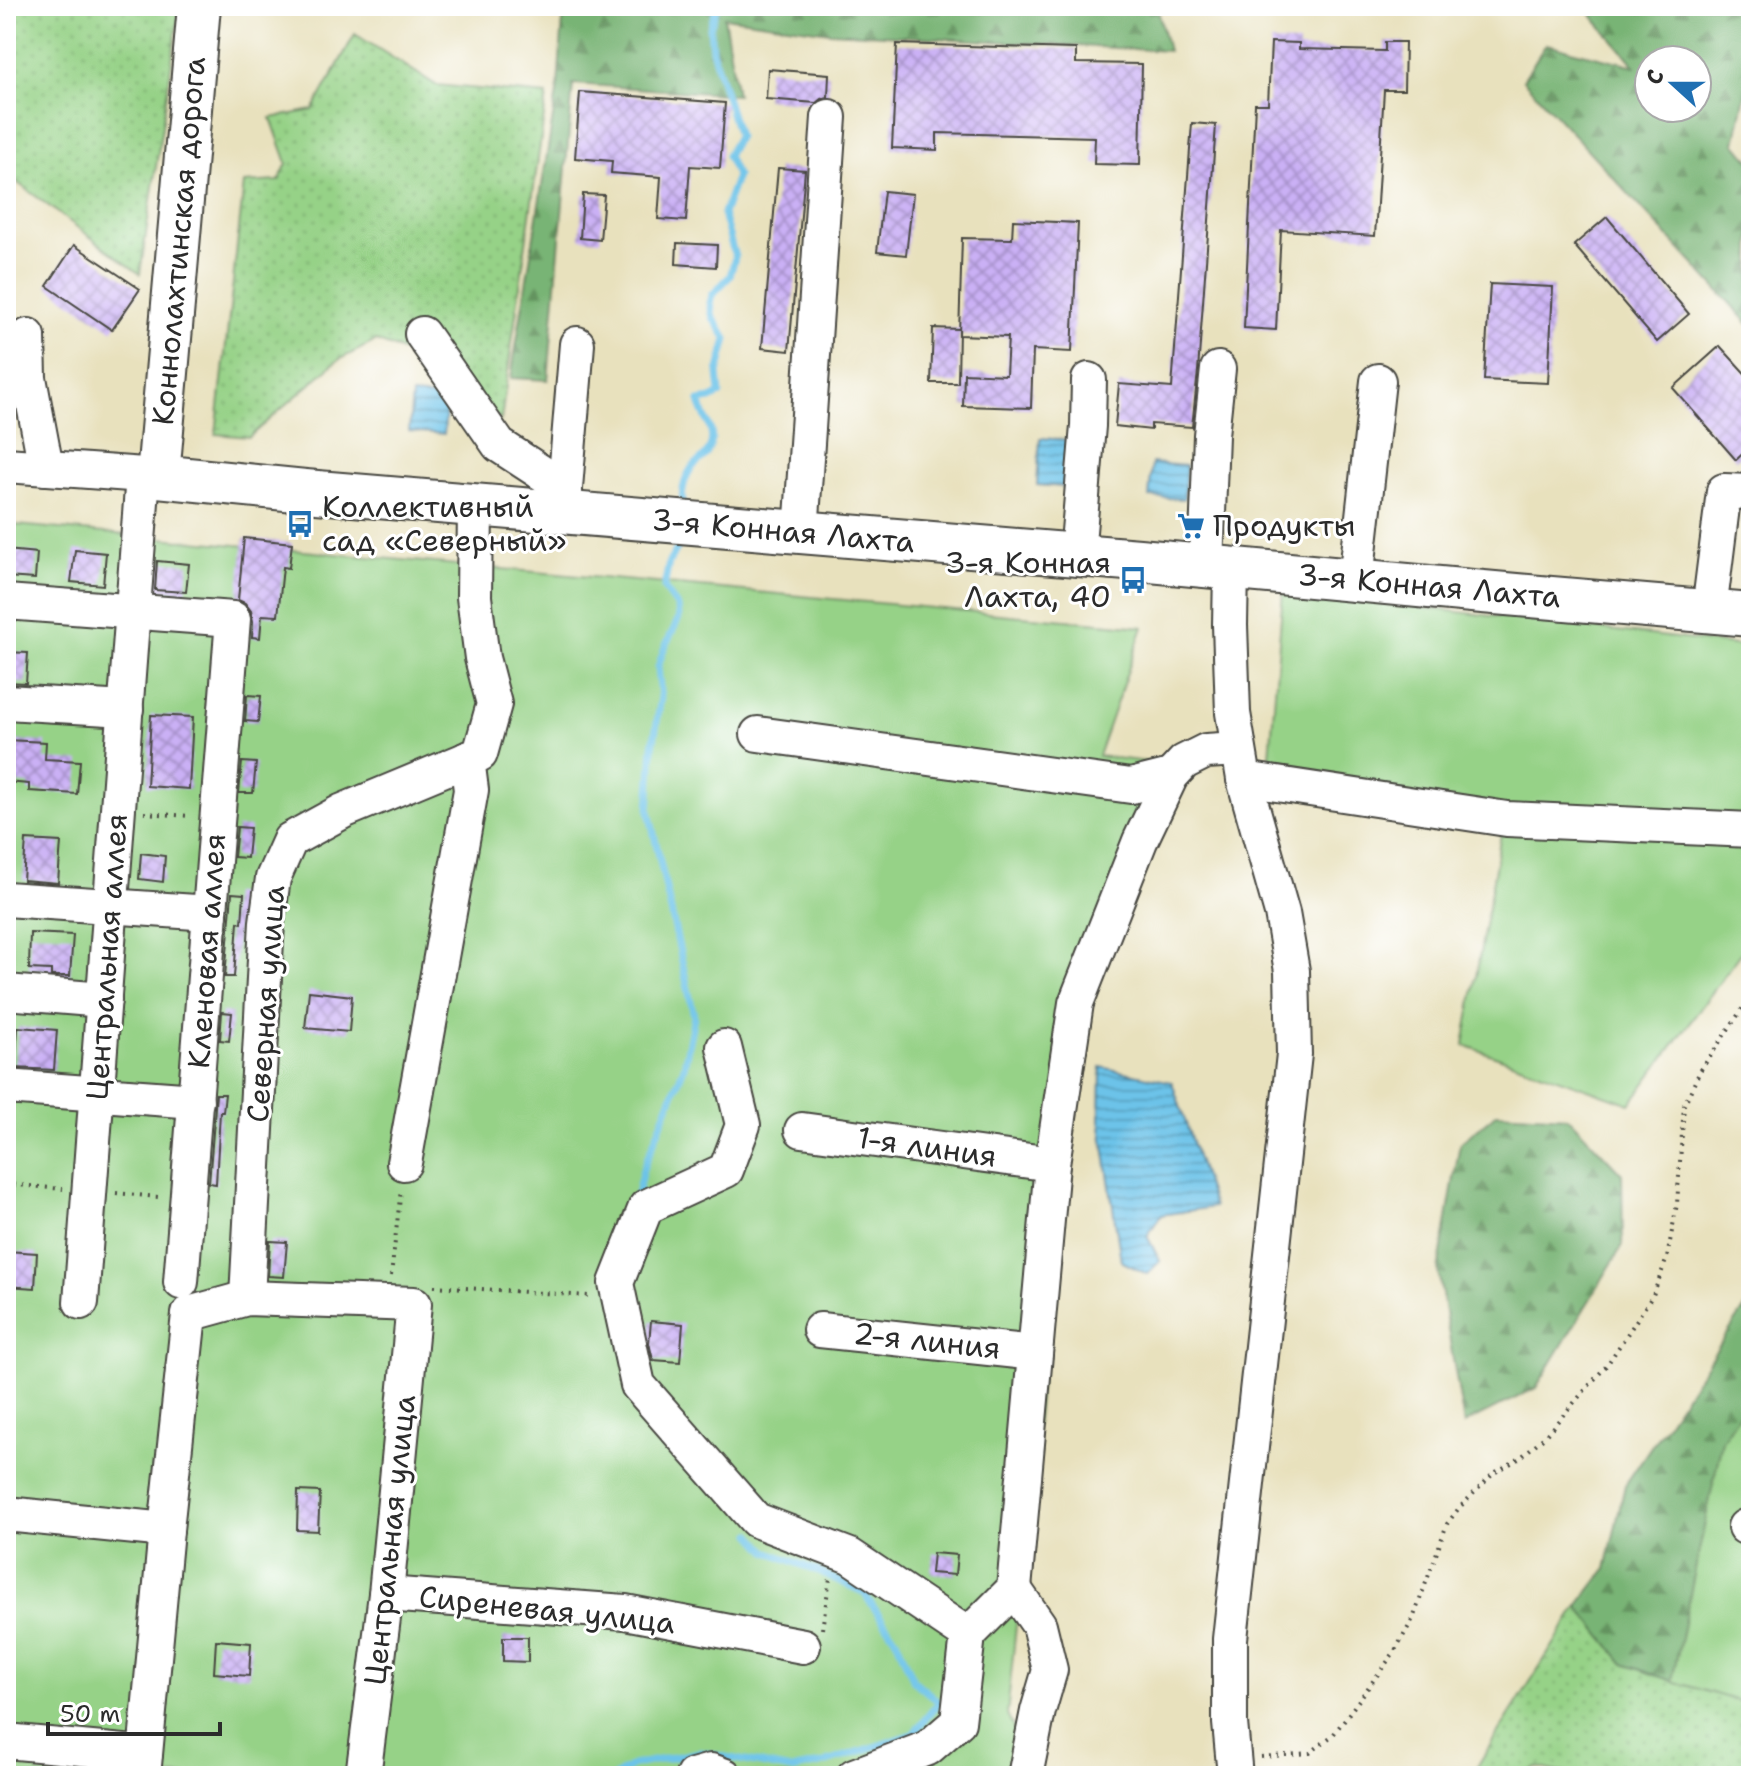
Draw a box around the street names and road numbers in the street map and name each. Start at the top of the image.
street label: Коннолахтинская дорога [142,55,215,427]
street label: 3-я Конная Лахта [650,499,917,562]
street label: 3-я Конная Лахта [1296,554,1563,617]
street label: Центральная аллея [76,812,137,1102]
street label: Кленовая аллея [178,832,235,1070]
street label: Северная улица [237,884,294,1124]
street label: 1-я линия [855,1116,999,1177]
street label: 2-я линия [851,1312,1003,1369]
street label: Центральная улица [354,1392,425,1687]
street label: Сиреневая улица [417,1576,677,1643]

